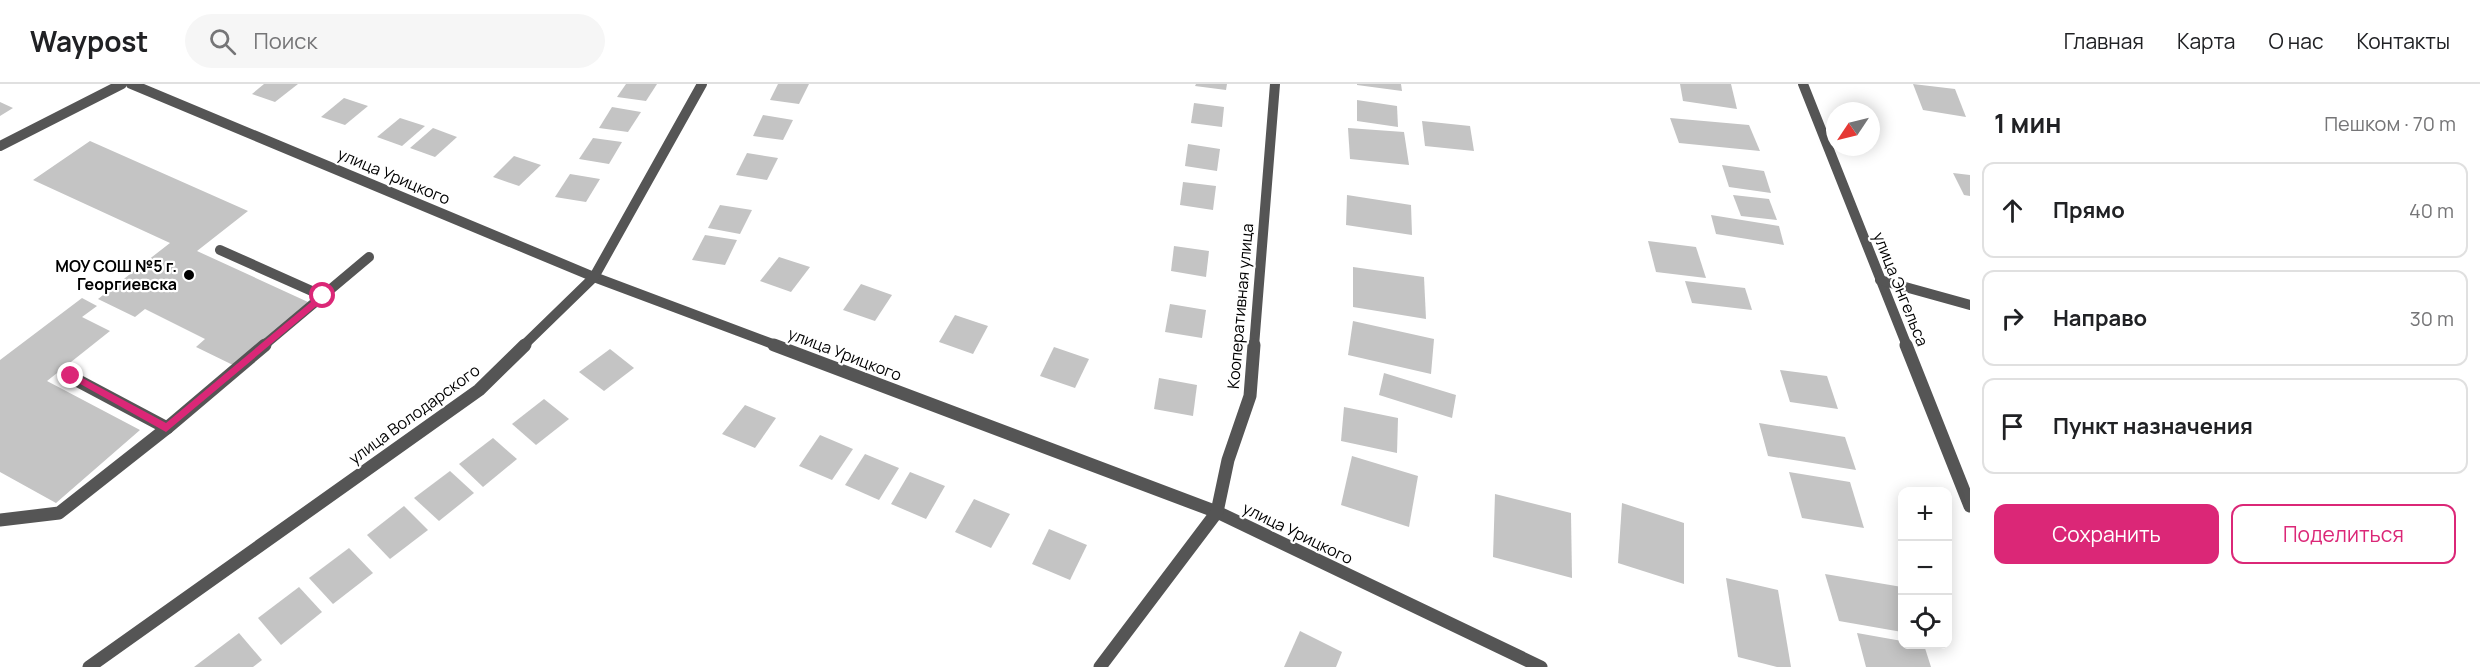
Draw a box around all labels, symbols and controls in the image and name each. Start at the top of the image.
search box [185,14,605,68]
text: Waypost [30,22,149,60]
icon: search [206,25,239,58]
text: Поиск [254,26,317,56]
text: Главная [2064,27,2144,55]
text: Карта [2177,27,2235,55]
text: О нас [2268,27,2324,55]
text: Контакты [2357,27,2450,55]
north arrow [1826,102,1880,156]
text: 1 мин [1994,105,2061,141]
text: Пешком · 70 m [2324,110,2456,137]
street label: улица Урицкого [334,142,454,210]
icon: ahead [1996,194,2029,227]
text: Прямо [2053,195,2125,225]
text: 40 m [2409,197,2454,224]
street label: Кооперативная улица [1222,222,1258,390]
street label: улица Энгельса [1868,229,1934,349]
place label: МОУ СОШ №5 г. Георгиевска [55,255,177,295]
marker: МОУ СОШ №5 г. Георгиевска [182,268,196,282]
route start [309,282,335,308]
icon: right [1996,302,2029,335]
text: Направо [2053,303,2147,333]
text: 30 m [2410,305,2454,332]
street label: улица Урицкого [785,322,905,386]
street label: улица Володарского [344,359,484,469]
route end [57,362,83,388]
icon: arrive [1996,410,2029,443]
text: Пункт назначения [2053,411,2253,441]
map controls [1898,487,1952,649]
button: + [1898,487,1952,541]
street label: улица Урицкого [1239,497,1357,569]
button: Сохранить [1994,504,2219,564]
button: Поделиться [2231,504,2456,564]
button: − [1898,541,1952,595]
button: locate [1898,595,1952,649]

